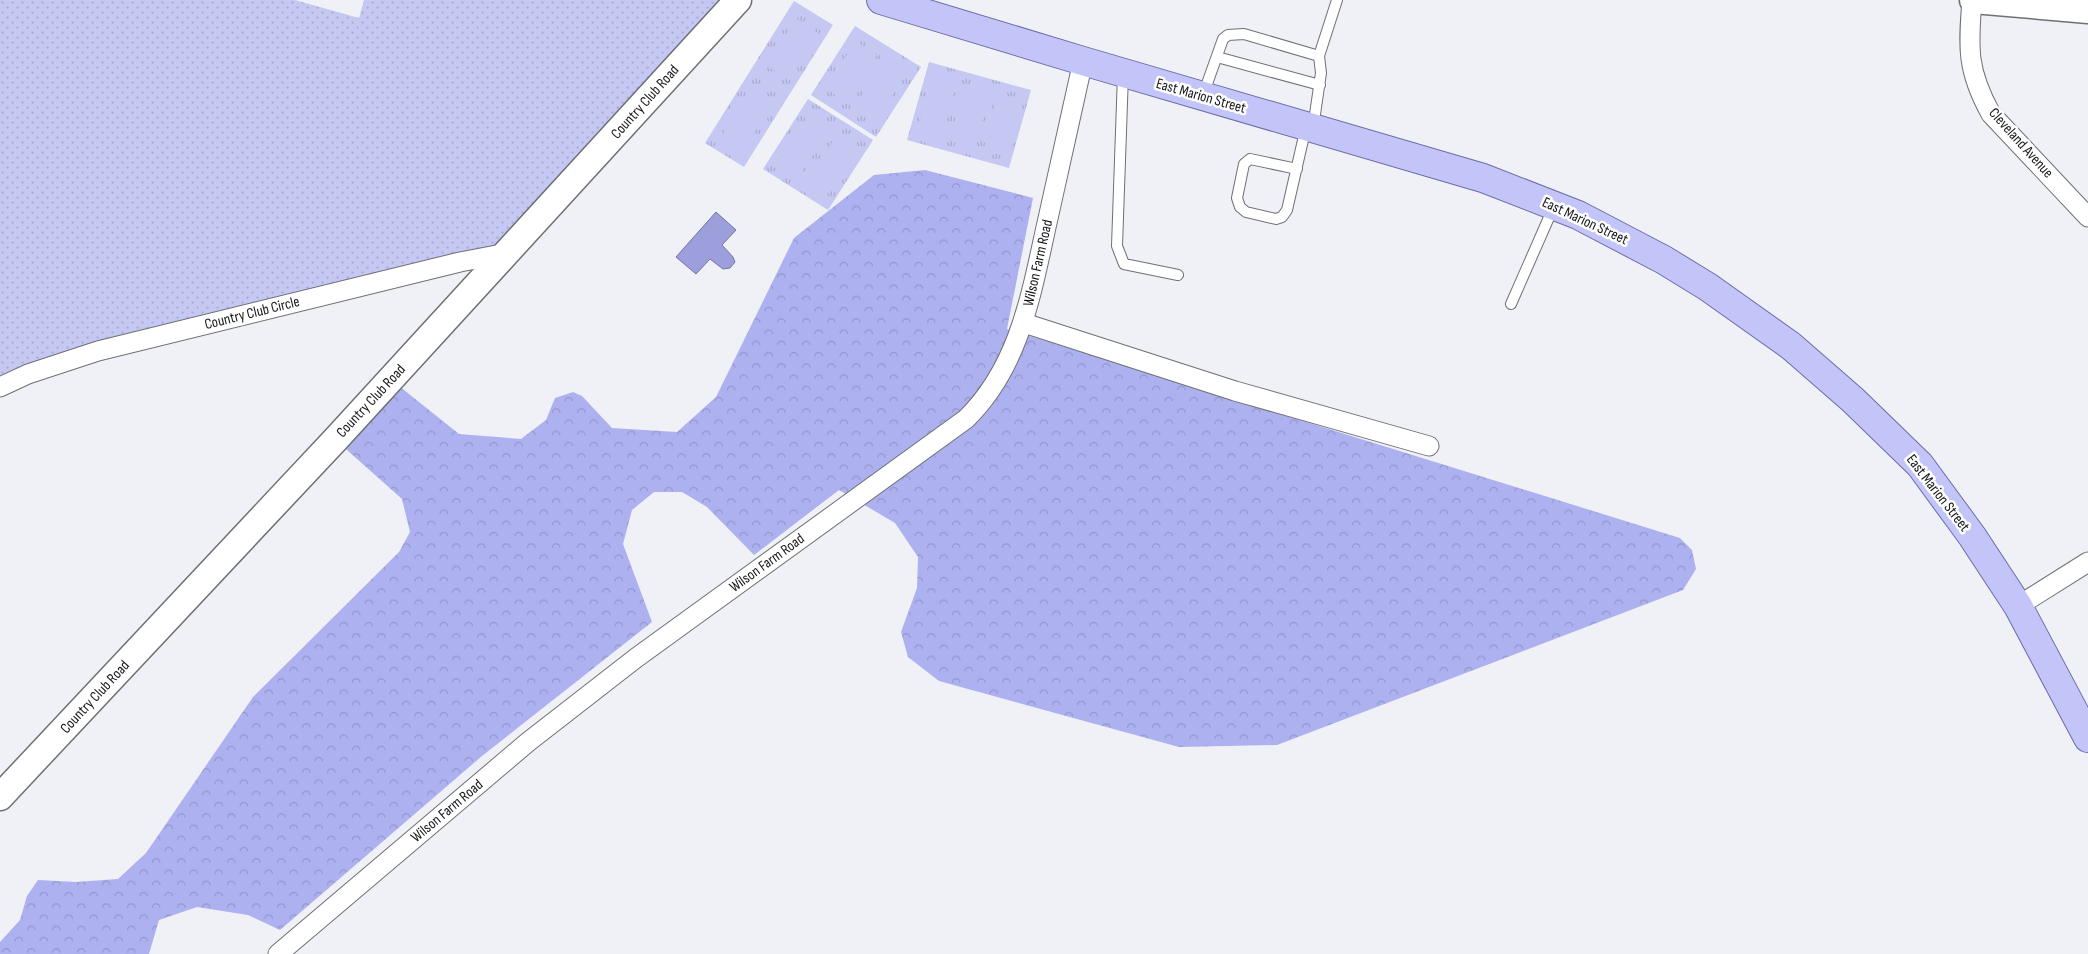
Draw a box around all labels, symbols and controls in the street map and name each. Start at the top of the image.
street label: Country Club Road [607,61,683,143]
street label: East Marion Street [1154,74,1248,118]
street label: Cleveland Avenue [1984,104,2058,182]
street label: East Marion Street [1539,193,1631,249]
street label: Wilson Farm Road [1019,218,1057,308]
street label: Country Club Circle [203,292,301,334]
street label: Country Club Road [332,360,410,442]
street label: East Marion Street [1902,451,1974,536]
street label: Wilson Farm Road [726,529,808,597]
street label: Country Club Road [56,656,134,738]
street label: Wilson Farm Road [407,775,487,847]

